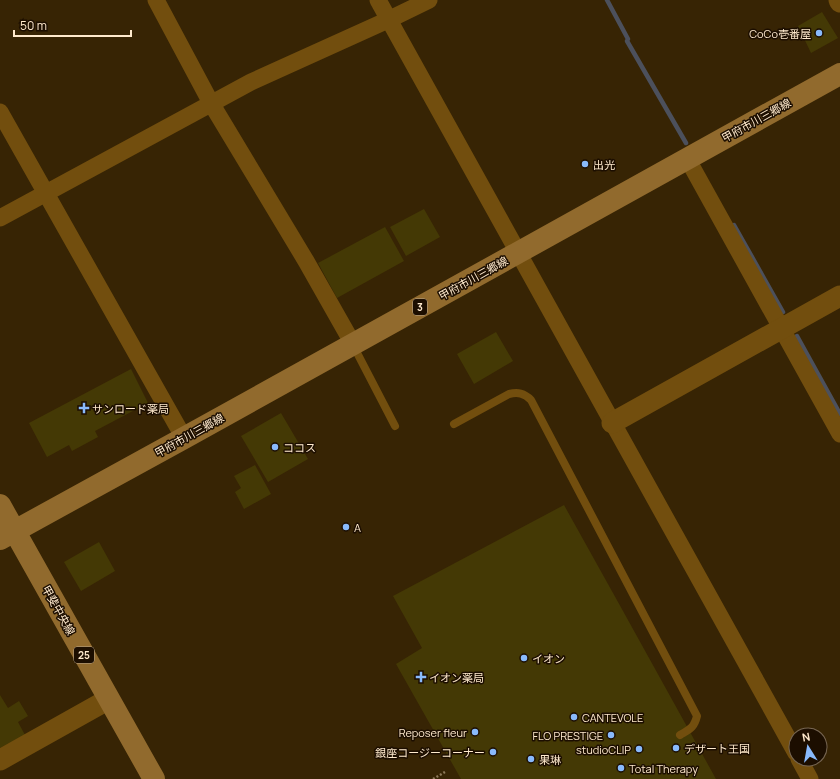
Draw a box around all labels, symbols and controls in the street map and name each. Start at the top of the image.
scale bar [14,12,131,38]
text: 50 m [20,17,47,34]
place label: CoCo壱番屋 [749,26,811,41]
marker: CoCo壱番屋 [814,28,824,38]
street label: 甲府市川三郷線 [719,95,793,145]
place label: 出光 [593,157,615,172]
marker: 出光 [580,159,590,169]
street label: 甲府市川三郷線 [436,253,510,303]
road number: 3 [413,299,427,315]
place label: サンロード薬局 [92,401,169,416]
marker: サンロード薬局 [79,403,89,413]
street label: 甲府市川三郷線 [152,410,226,460]
place label: ココス [283,440,316,455]
marker: ココス [270,442,280,452]
place label: A [354,520,361,535]
marker: A [341,522,351,532]
street label: 甲斐中央線 [39,582,79,638]
road number: 25 [74,647,94,663]
place label: イオン [532,651,565,666]
marker: イオン [519,653,529,663]
place label: イオン薬局 [429,670,484,685]
marker: イオン薬局 [416,672,426,682]
place label: CANTEVOLE [582,710,643,725]
marker: CANTEVOLE [569,712,579,722]
place label: Reposer fleur [399,725,467,740]
marker: Reposer fleur [470,727,480,737]
north arrow [788,727,828,767]
place label: FLO PRESTIGE [532,728,603,743]
text: N [801,729,811,745]
marker: FLO PRESTIGE [606,730,616,740]
place label: デザート王国 [684,741,750,756]
place label: studioCLIP [576,742,631,757]
marker: デザート王国 [671,743,681,753]
marker: studioCLIP [634,744,644,754]
place label: 銀座コージーコーナー [375,745,485,760]
marker: 銀座コージーコーナー [488,747,498,757]
place label: 果琳 [539,752,561,767]
marker: 果琳 [526,754,536,764]
place label: Total Therapy [629,761,698,776]
marker: Total Therapy [616,763,626,773]

